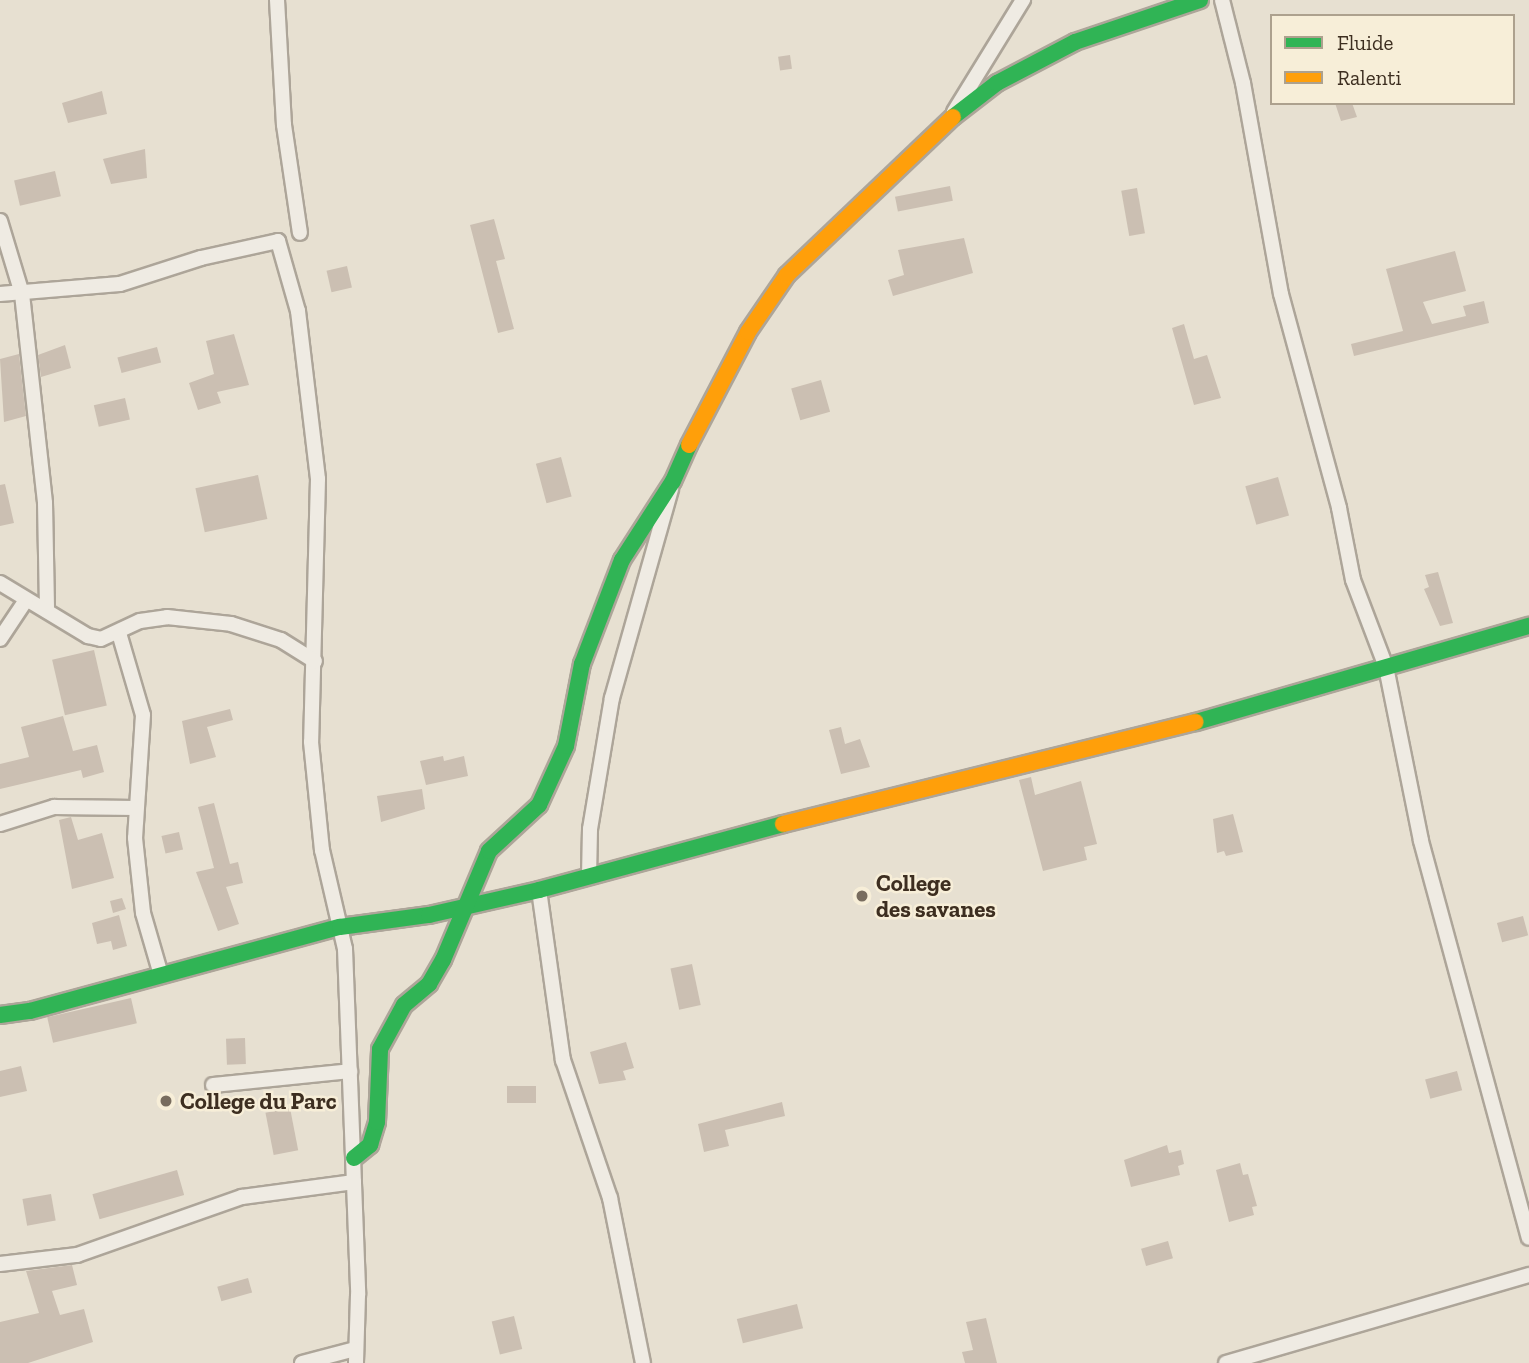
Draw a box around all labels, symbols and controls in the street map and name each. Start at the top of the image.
legend [1270,14,1515,105]
text: Fluide [1337,30,1393,55]
text: Ralenti [1337,65,1401,90]
place label: College des savanes [876,869,996,923]
marker: College des savanes [854,888,870,904]
place label: College du Parc [180,1087,337,1115]
marker: College du Parc [158,1093,174,1109]

